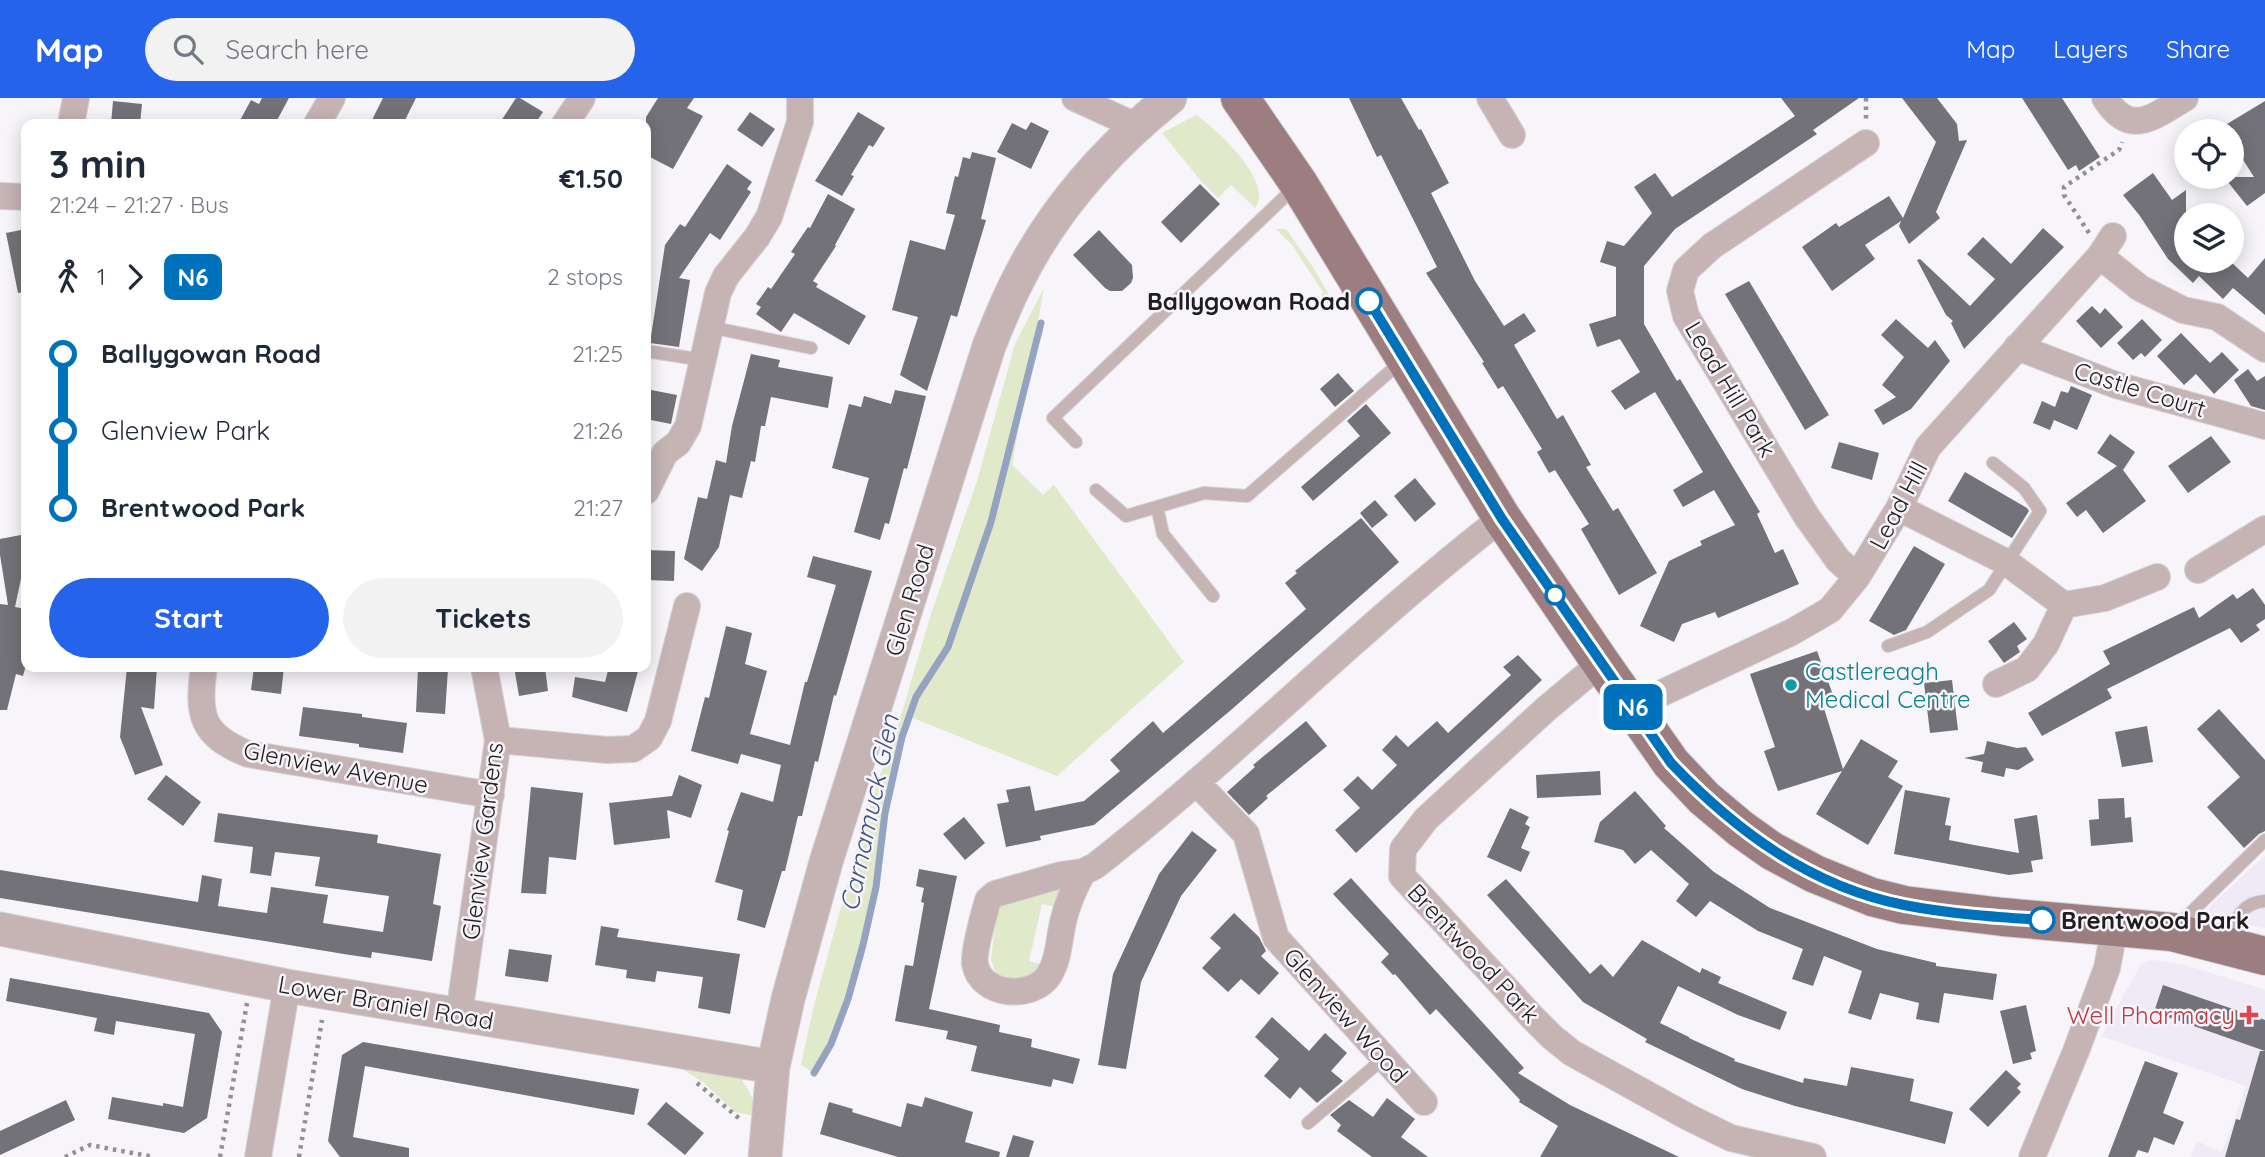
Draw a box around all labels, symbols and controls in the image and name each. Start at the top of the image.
search box [145,18,635,81]
text: Map [35,29,103,70]
icon: search [169,30,207,68]
text: Search here [225,33,369,66]
text: Map [1966,34,2015,64]
text: Layers [2053,34,2128,64]
text: Share [2166,34,2230,64]
map controls [2174,119,2244,273]
button: locate [2174,119,2244,189]
text: 3 min [49,140,147,188]
text: €1.50 [559,162,623,195]
text: 21:24 – 21:27 · Bus [49,190,229,219]
button: layers [2174,203,2244,273]
icon: walk [49,258,87,296]
icon: forward [116,258,154,296]
text: 1 [97,262,106,291]
text: N6 [178,262,208,292]
text: 2 stops [547,262,623,291]
place label: Ballygowan Road [1147,286,1350,316]
marker: Ballygowan Road [1356,288,1382,314]
street label: Lead Hill Park [1679,316,1783,462]
text: Ballygowan Road [101,337,321,370]
text: 21:25 [572,339,623,368]
street label: Castle Court [2070,355,2210,423]
text: Glenview Park [101,414,270,447]
text: 21:26 [572,416,623,445]
street label: Lead Hill [1862,456,1934,554]
text: Brentwood Park [101,491,305,524]
text: 21:27 [573,493,623,522]
street label: Glen Road [878,540,940,660]
button: Start [49,578,329,658]
button: Tickets [343,578,623,658]
unlabelled marker [1545,585,1565,605]
place label: Castlereagh Medical Centre [1805,656,1971,714]
marker: Castlereagh Medical Centre [1783,677,1799,693]
line badge: N6 [1602,684,1664,730]
text: N6 [1618,692,1648,722]
water label: Carnamuck Glen [832,711,906,914]
street label: Glenview Avenue [241,734,431,800]
street label: Glenview Gardens [455,741,509,941]
street label: Brentwood Park [1402,877,1546,1029]
place label: Brentwood Park [2061,905,2250,935]
marker: Brentwood Park [2029,907,2055,933]
street label: Glenview Wood [1277,941,1415,1089]
street label: Lower Braniel Road [276,968,496,1036]
place label: Well Pharmacy [2067,1000,2235,1030]
marker: Well Pharmacy [2241,1007,2257,1023]

